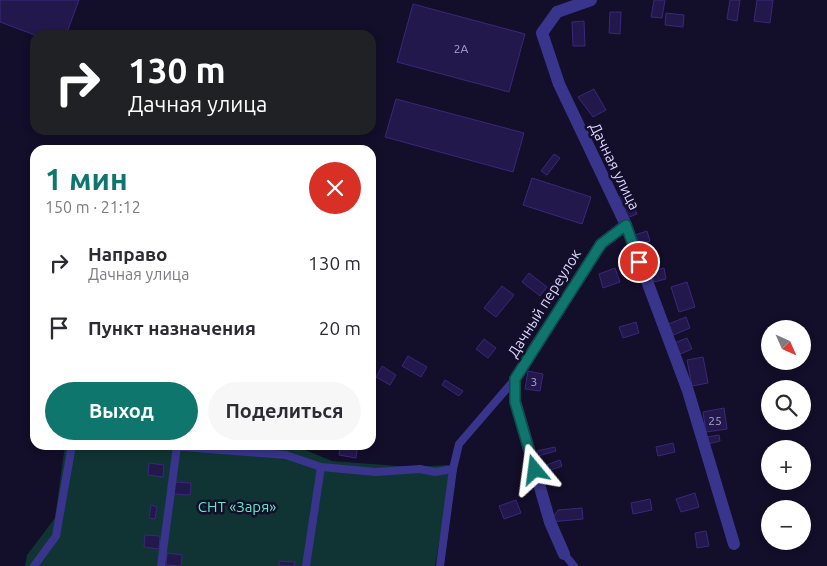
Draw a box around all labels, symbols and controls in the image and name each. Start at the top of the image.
house number: 2А [454,42,468,55]
icon: right [45,50,110,115]
text: 130 m [128,50,226,90]
text: Дачная улица [128,91,267,116]
street label: Дачная улица [587,120,643,212]
text: 1 мин [45,162,128,196]
button: close [309,162,361,214]
text: 150 m · 21:12 [45,198,141,216]
pin [618,241,660,283]
text: Направо [88,243,168,265]
street label: Дачный переулок [504,245,584,360]
icon: arrive [625,248,653,276]
icon: right [45,249,73,277]
text: 130 m [308,252,361,274]
text: Дачная улица [88,265,189,283]
icon: arrive [45,314,73,342]
text: Пункт назначения [88,317,256,339]
text: 20 m [319,317,361,339]
north arrow [761,320,811,370]
map controls [761,320,811,550]
house number: 3 [531,375,537,388]
button: search [761,380,811,430]
button: Выход [45,382,198,440]
button: Поделиться [208,382,361,440]
house number: 25 [708,414,722,427]
button: + [761,440,811,490]
position arrow [508,443,560,495]
park label: СНТ «Заря» [198,498,276,515]
button: − [761,500,811,550]

